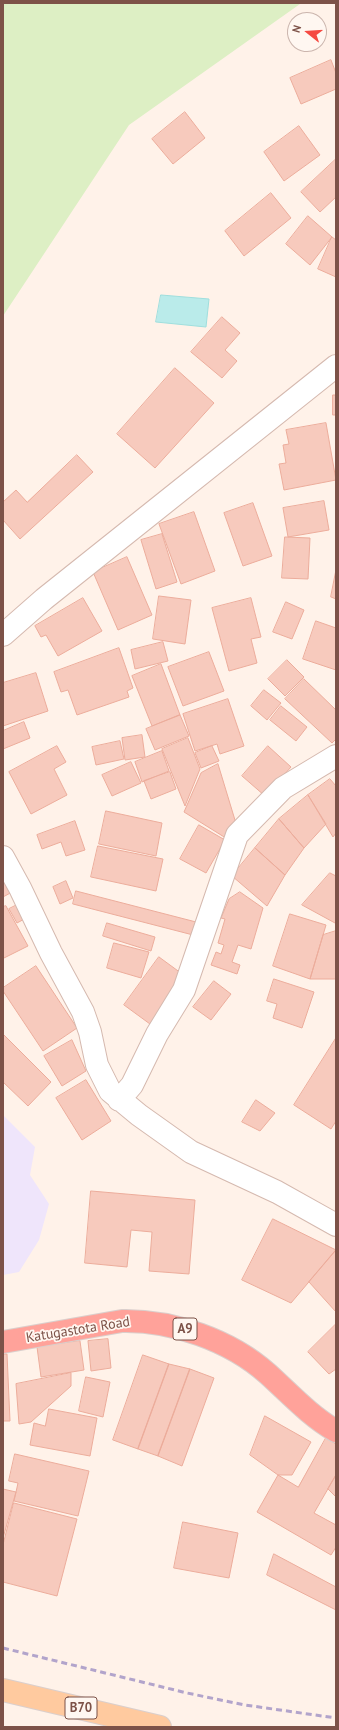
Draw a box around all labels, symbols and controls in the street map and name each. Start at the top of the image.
north arrow [287,12,327,52]
text: N [289,23,304,34]
street label: Katugastota Road [25,1313,131,1347]
road number: A9 [173,1318,197,1340]
road number: B70 [65,1697,97,1719]

